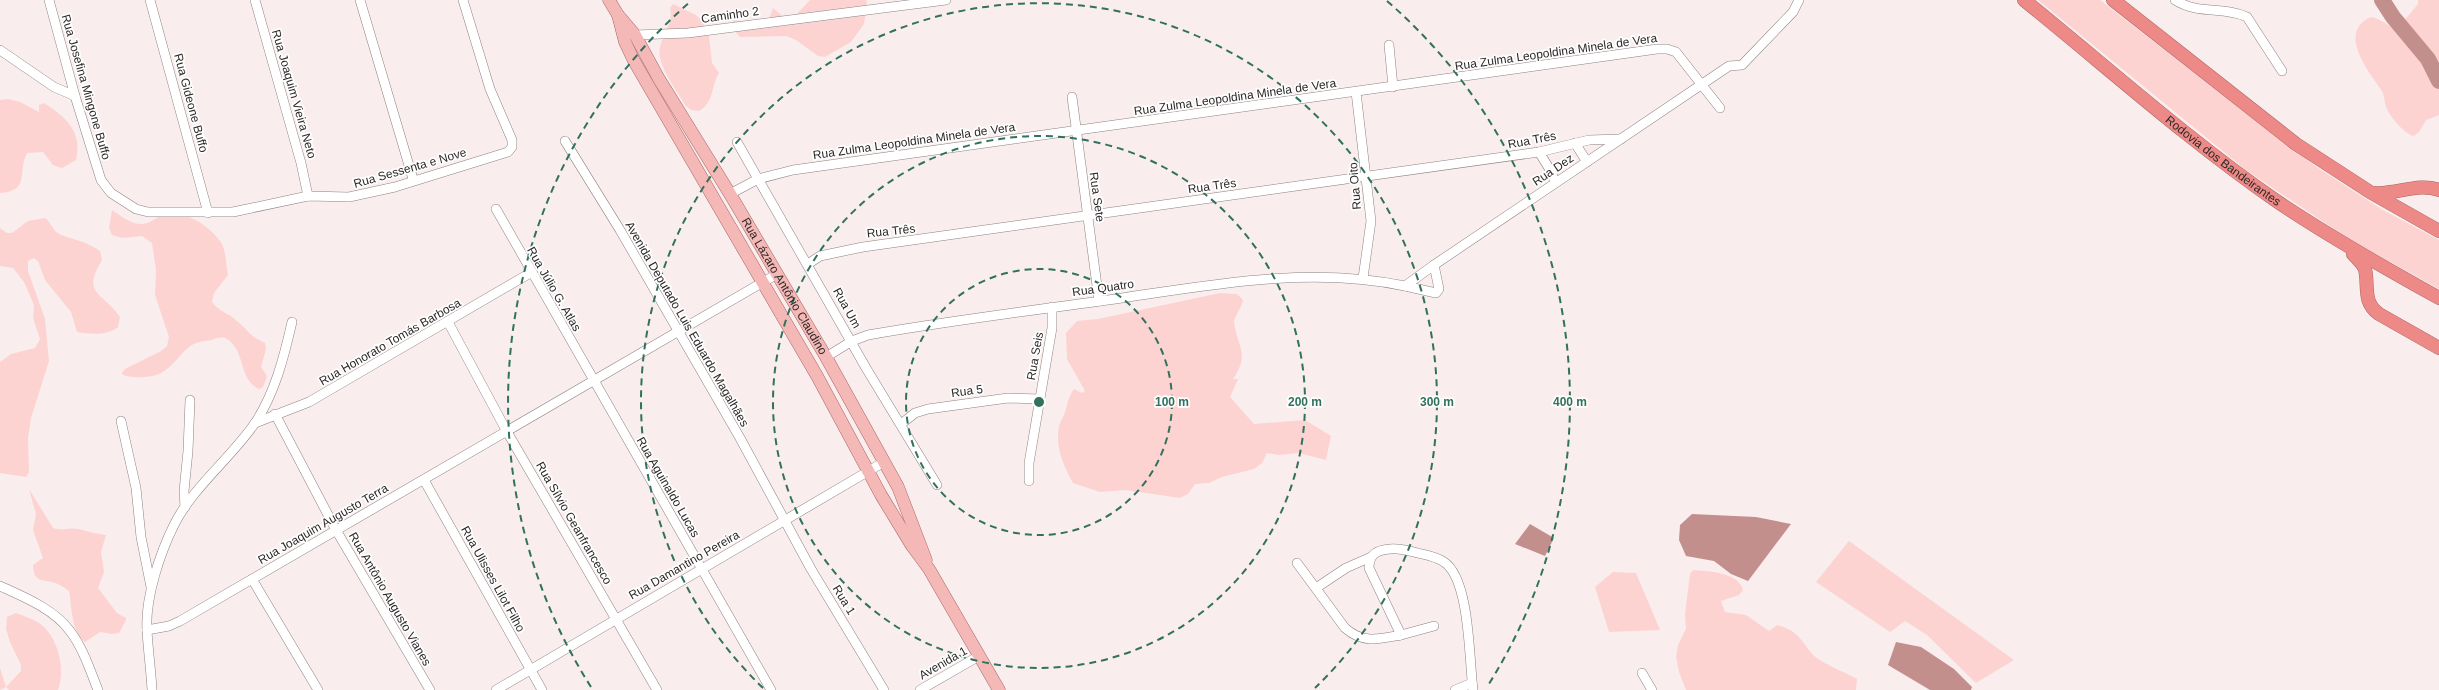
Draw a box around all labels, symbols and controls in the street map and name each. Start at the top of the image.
street label: Caminho 2 [700,4,760,26]
street label: Rua Josefina Mingone Buffo [59,13,114,162]
street label: Rua Joaquim Vieira Neto [269,28,319,160]
street label: Rua Zulma Leopoldina Minela de Vera [1454,31,1658,73]
street label: Rua Gideone Buffo [171,52,211,154]
street label: Rua Zulma Leopoldina Minela de Vera [1133,76,1337,118]
street label: Rodovia dos Bandeirantes [2163,113,2283,209]
street label: Rua Zulma Leopoldina Minela de Vera [812,120,1016,162]
street label: Rua Três [1507,128,1557,152]
street label: Rua Sessenta e Nove [352,145,468,191]
street label: Rua Dez [1530,151,1576,189]
street label: Rua Oito [1346,161,1364,210]
street label: Rua Sete [1087,171,1107,223]
street label: Rua Três [1187,176,1237,196]
street label: Rua Lázaro Antônio Claudino [739,215,830,357]
street label: Avenida Deputado Luis Eduardo Magalhães [622,219,752,429]
street label: Rua Três [866,221,916,241]
street label: Rua Júlio G. Atlas [524,244,584,334]
street label: Rua Quatro [1071,277,1135,299]
street label: Rua Um [830,285,864,331]
street label: Rua Honorato Tomás Barbosa [317,295,464,388]
street label: Rua Seis [1024,331,1046,381]
street label: Rua 5 [950,382,984,400]
centre of rings [1032,395,1046,409]
text: 100 m [1155,395,1189,409]
text: 200 m [1288,395,1322,409]
text: 300 m [1420,395,1454,409]
text: 400 m [1553,395,1587,409]
street label: Rua Aguinaldo Lucas [634,434,702,540]
street label: Rua Sílvio Geanfrancesco [533,459,615,587]
street label: Rua Joaquim Augusto Terra [255,481,391,567]
street label: Rua Ulisses Lilot Filho [458,524,528,635]
street label: Rua Damantino Pereira [626,527,742,602]
street label: Rua Antônio Augusto Vianes [346,530,434,668]
street label: Rua 1 [830,583,858,618]
street label: Avenida 1 [916,643,970,682]

